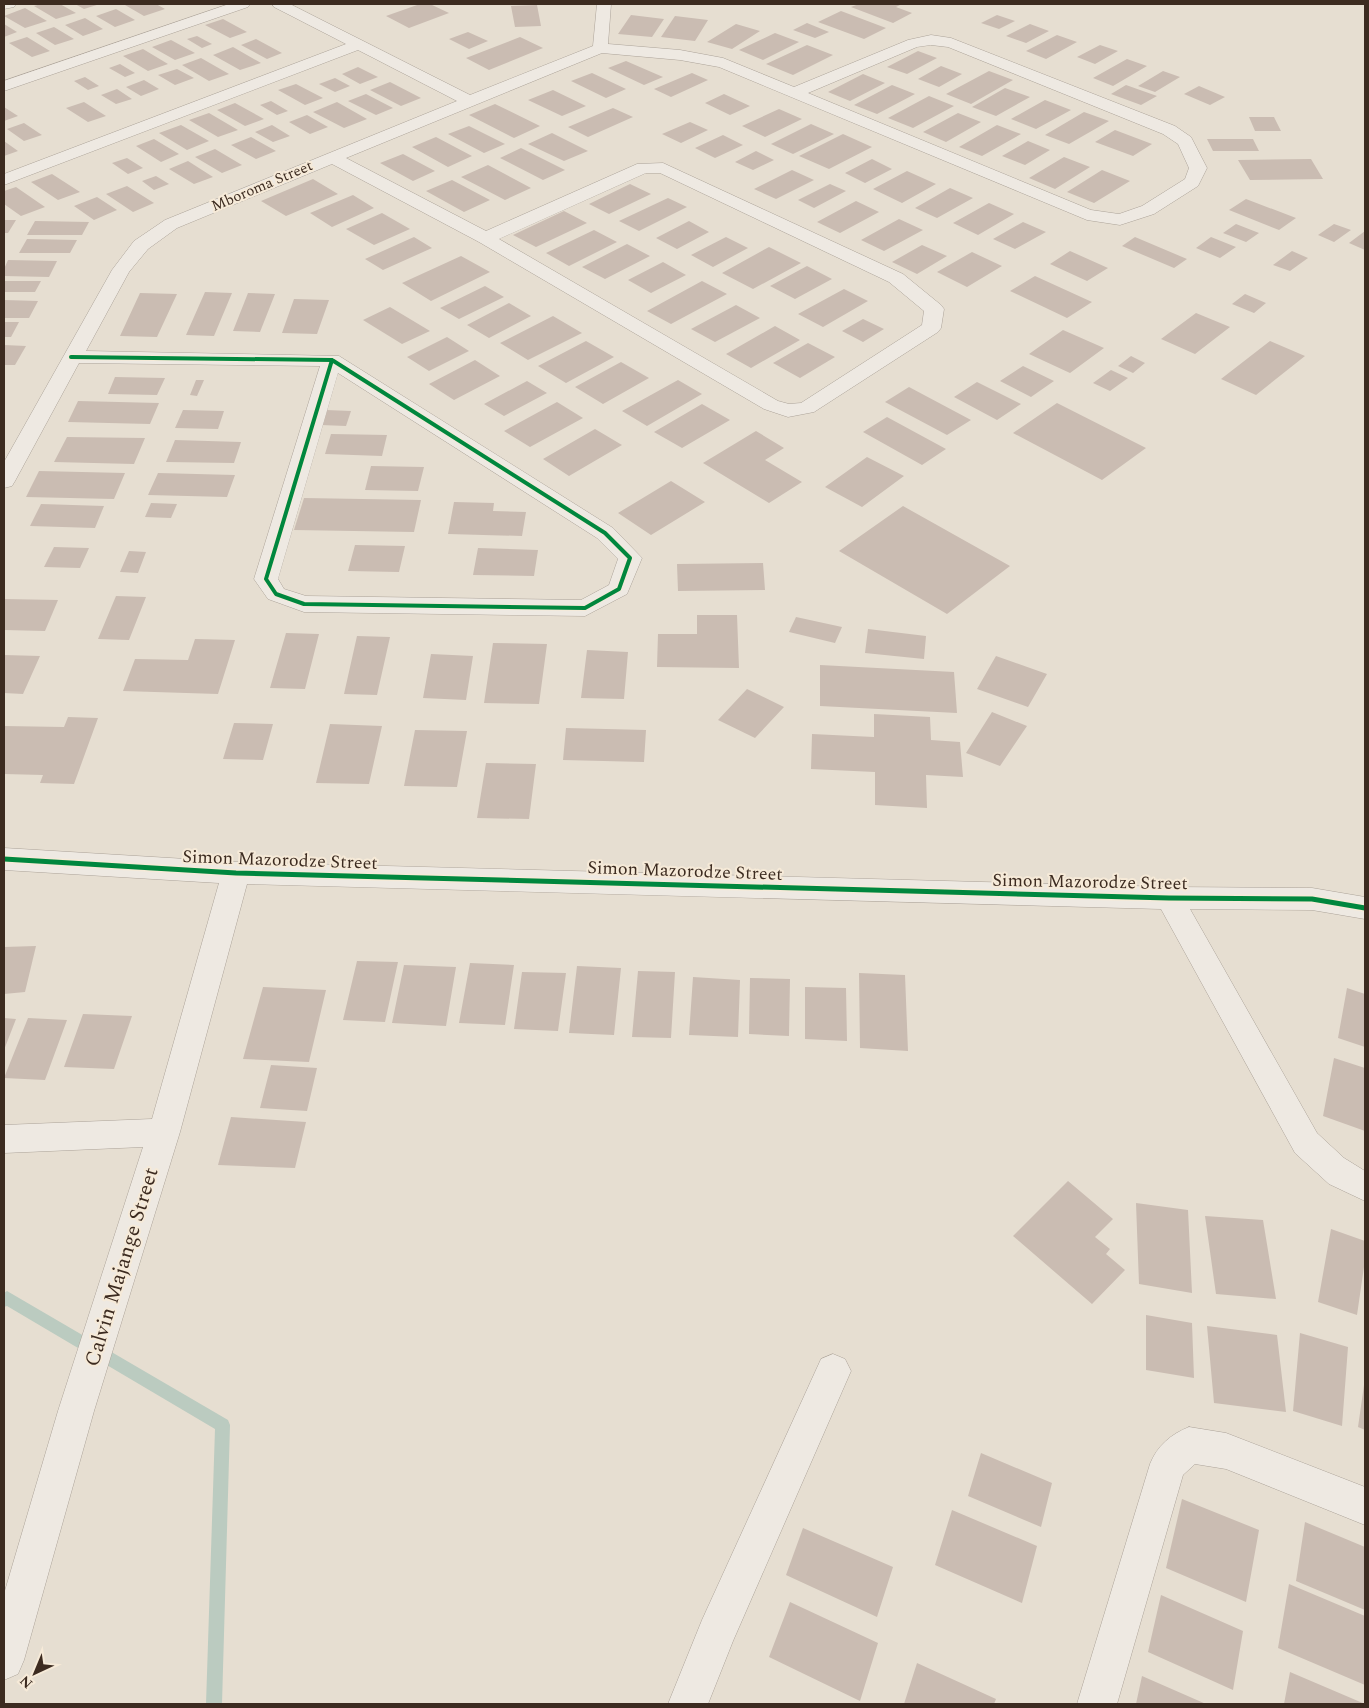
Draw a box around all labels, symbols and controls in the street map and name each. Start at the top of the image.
street label: Mboroma Street [208,154,316,218]
street label: Simon Mazorodze Street [182,843,378,877]
street label: Simon Mazorodze Street [587,854,783,888]
street label: Simon Mazorodze Street [992,867,1188,897]
street label: Calvin Majange Street [76,1163,168,1371]
north arrow [10,1648,60,1698]
text: N [15,1670,38,1694]

